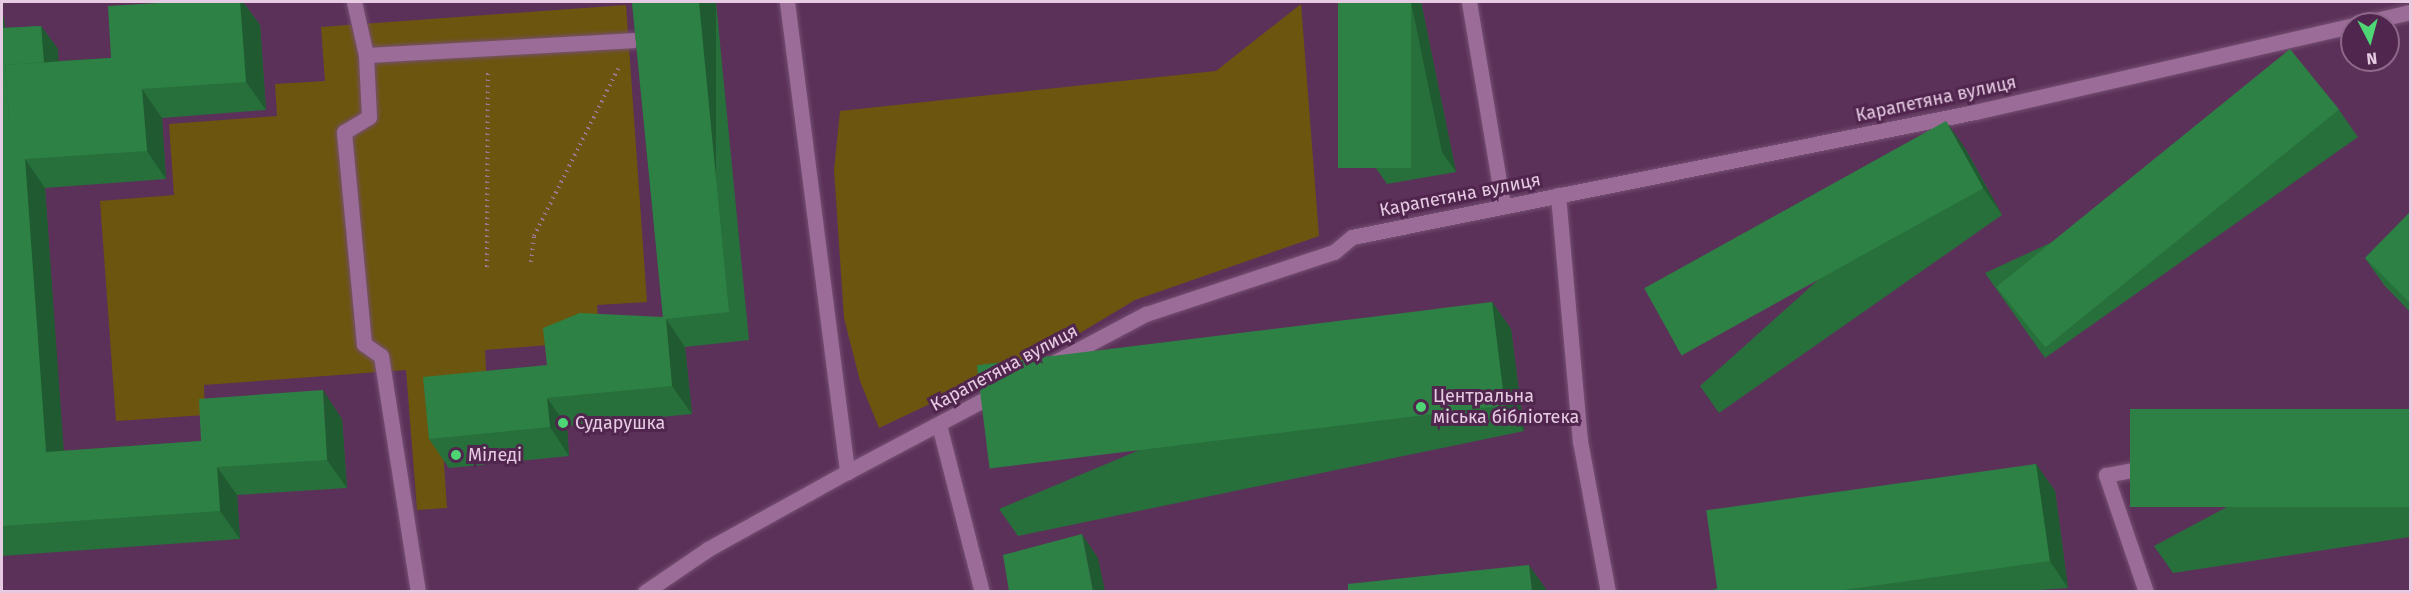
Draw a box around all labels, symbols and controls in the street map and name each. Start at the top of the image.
north arrow [2340,12,2400,72]
text: N [2365,48,2378,68]
street label: Карапетяна вулиця [1854,71,2018,127]
street label: Карапетяна вулиця [1378,169,1542,221]
street label: Карапетяна вулиця [927,320,1081,416]
place label: Центральна міська бібліотека [1433,386,1579,428]
marker: Центральна міська бібліотека [1414,400,1428,414]
place label: Сударушка [575,412,665,434]
marker: Сударушка [556,416,570,430]
place label: Міледі [468,444,522,466]
marker: Міледі [449,448,463,462]

